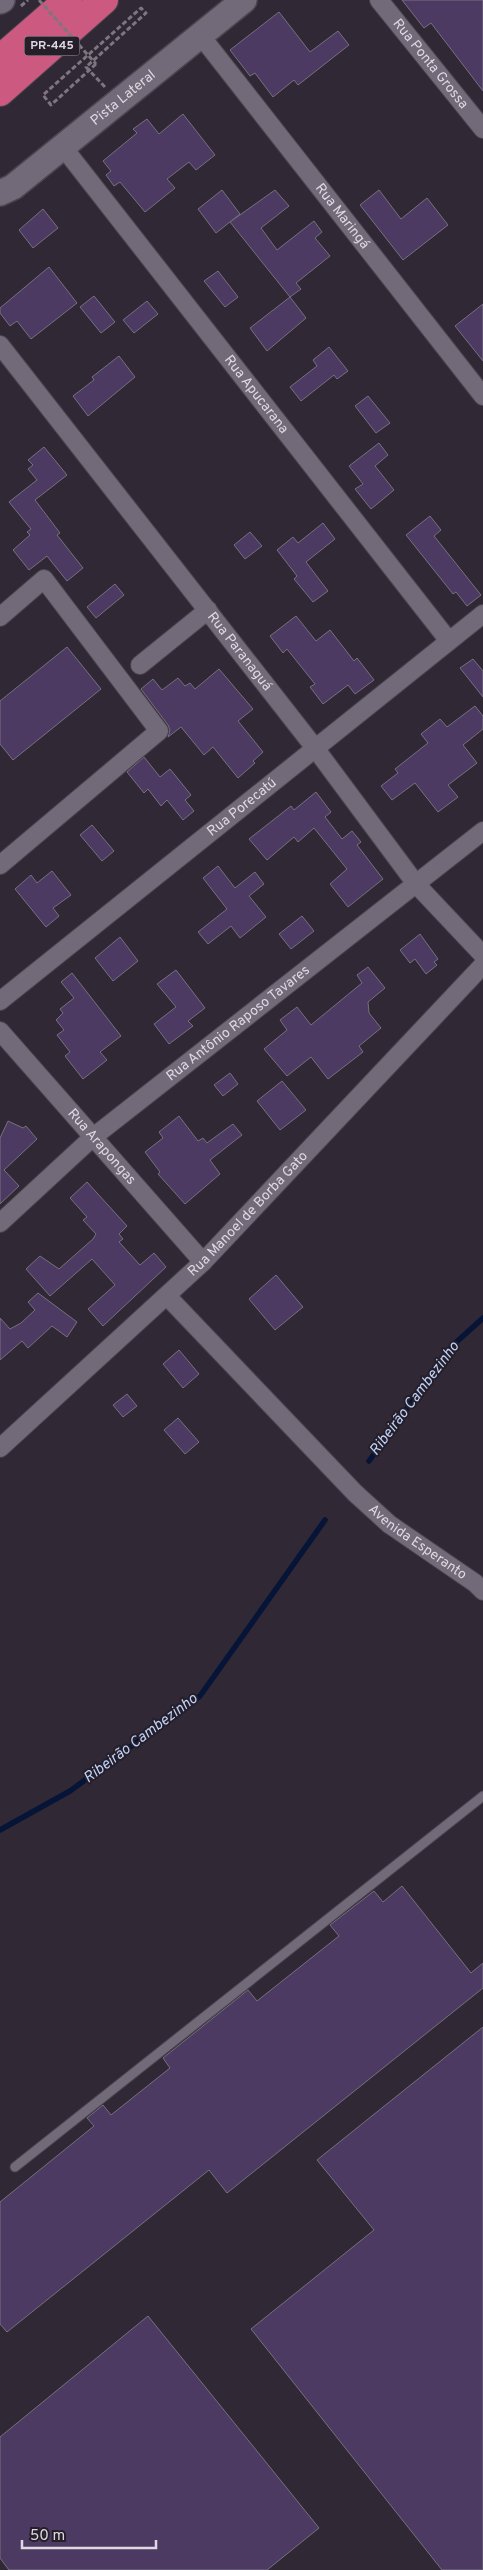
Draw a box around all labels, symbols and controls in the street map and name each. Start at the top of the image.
street label: Rua Ponta Grossa [389,15,472,112]
road number: PR-445 [24,36,80,56]
street label: Pista Lateral [87,66,159,129]
street label: Rua Maringá [311,180,373,252]
street label: Rua Apucarana [220,352,292,437]
street label: Rua Paranaguá [204,609,276,694]
street label: Rua Porecatú [204,774,280,840]
street label: Rua Antônio Raposo Tavares [163,962,313,1085]
street label: Rua Arapongas [64,1105,140,1188]
street label: Rua Manoel de Borba Gato [184,1148,311,1280]
water label: Ribeirão Cambezinho [366,1338,464,1460]
street label: Avenida Esperanto [365,1501,470,1583]
water label: Ribeirão Cambezinho [80,1690,202,1788]
scale bar [22,2518,156,2550]
text: 50 m [30,2527,65,2546]

